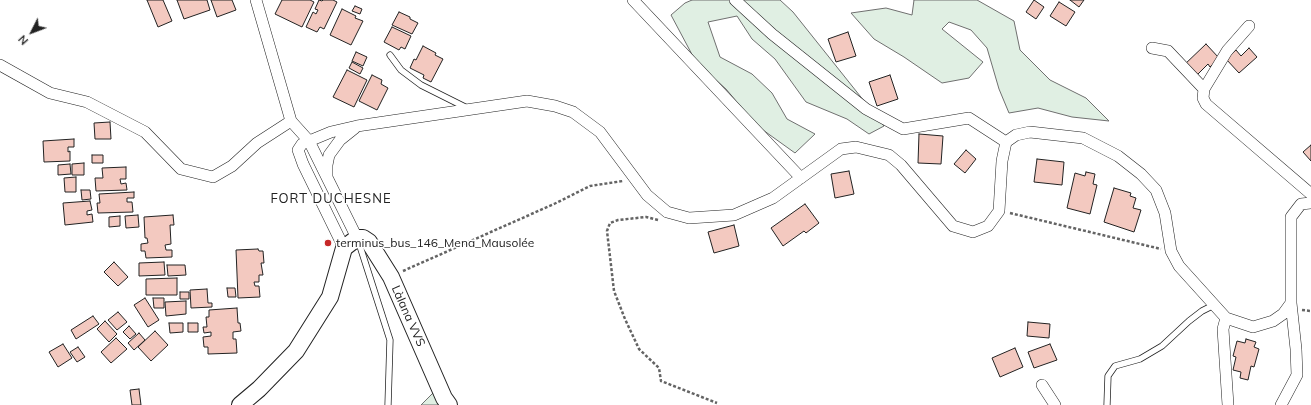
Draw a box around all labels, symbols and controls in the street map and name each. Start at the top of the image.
north arrow [12,12,52,52]
text: N [15,32,31,48]
district label: FORT DUCHESNE [270,191,392,207]
place label: terminus_bus_146_Mena_Mausolée [336,236,534,250]
marker: terminus_bus_146_Mena_Mausolée [323,238,333,248]
street label: Làlana VVS [388,283,428,349]

